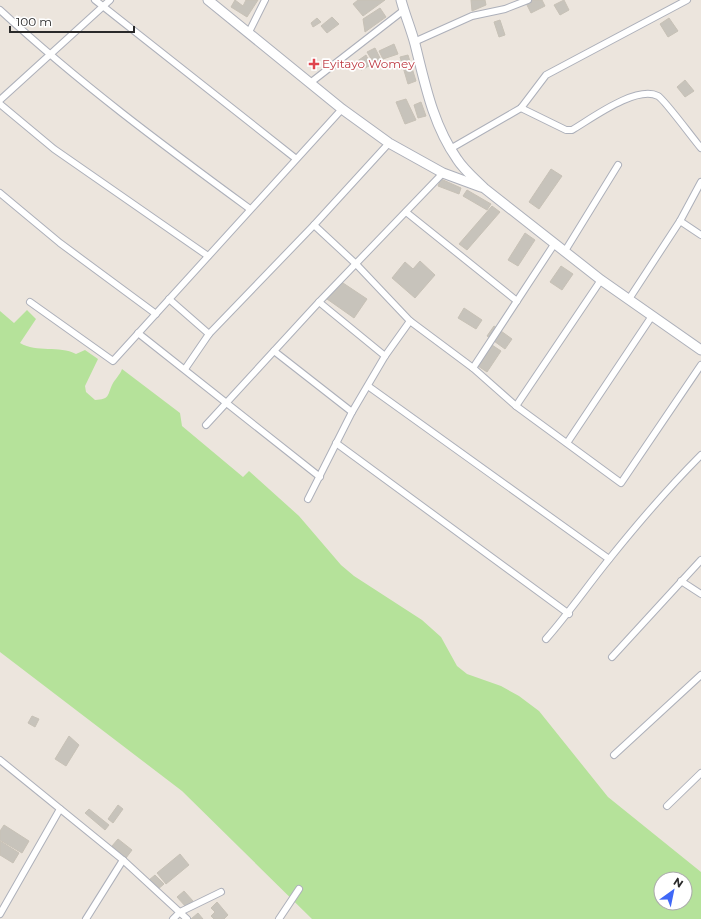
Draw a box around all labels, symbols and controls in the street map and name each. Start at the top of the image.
scale bar [10,8,134,34]
text: 100 m [16,14,52,29]
place label: Eyitayo Womey [322,56,415,71]
marker: Eyitayo Womey [309,59,319,69]
north arrow [653,871,693,911]
text: N [671,874,686,891]

